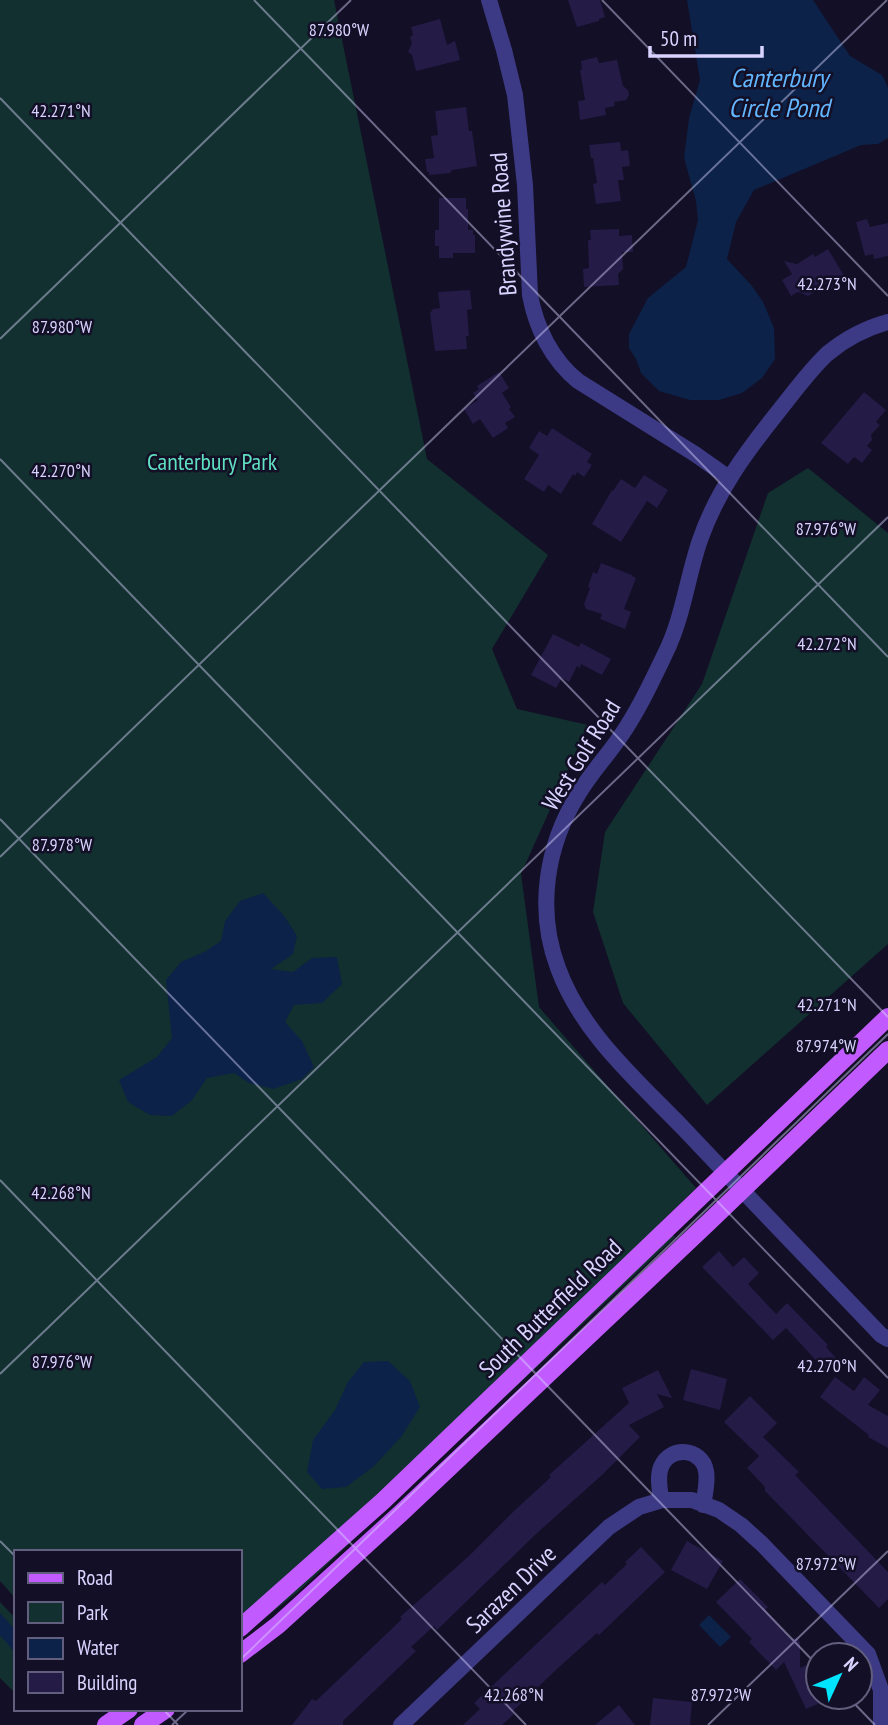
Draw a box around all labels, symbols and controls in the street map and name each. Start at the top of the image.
scale bar [650,14,762,58]
text: 87.980°W [309,18,369,41]
text: 50 m [660,25,697,52]
water label: Canterbury Circle Pond [728,61,833,124]
text: 42.271°N [31,99,91,122]
street label: Brandywine Road [483,151,523,297]
text: 42.273°N [797,272,857,295]
text: 87.980°W [32,315,92,338]
park label: Canterbury Park [147,446,278,477]
text: 42.270°N [31,459,91,482]
text: 87.976°W [796,517,856,540]
text: 42.272°N [797,632,857,655]
street label: West Golf Road [535,694,627,816]
text: 87.978°W [32,833,92,856]
text: 42.271°N [797,993,857,1016]
text: 87.974°W [796,1034,856,1057]
text: 42.268°N [31,1181,91,1204]
street label: South Butterfield Road [472,1232,628,1384]
text: 87.976°W [32,1350,92,1373]
text: 42.270°N [797,1354,857,1377]
street label: Sarazen Drive [459,1538,563,1640]
legend [14,1550,242,1711]
text: 87.972°W [796,1552,856,1575]
text: Road [77,1564,113,1591]
text: Park [77,1599,108,1626]
text: Water [77,1634,119,1661]
north arrow [804,1641,874,1711]
text: N [839,1652,863,1676]
text: Building [77,1669,137,1696]
text: 42.268°N [484,1683,544,1706]
text: 87.972°W [691,1683,751,1706]

